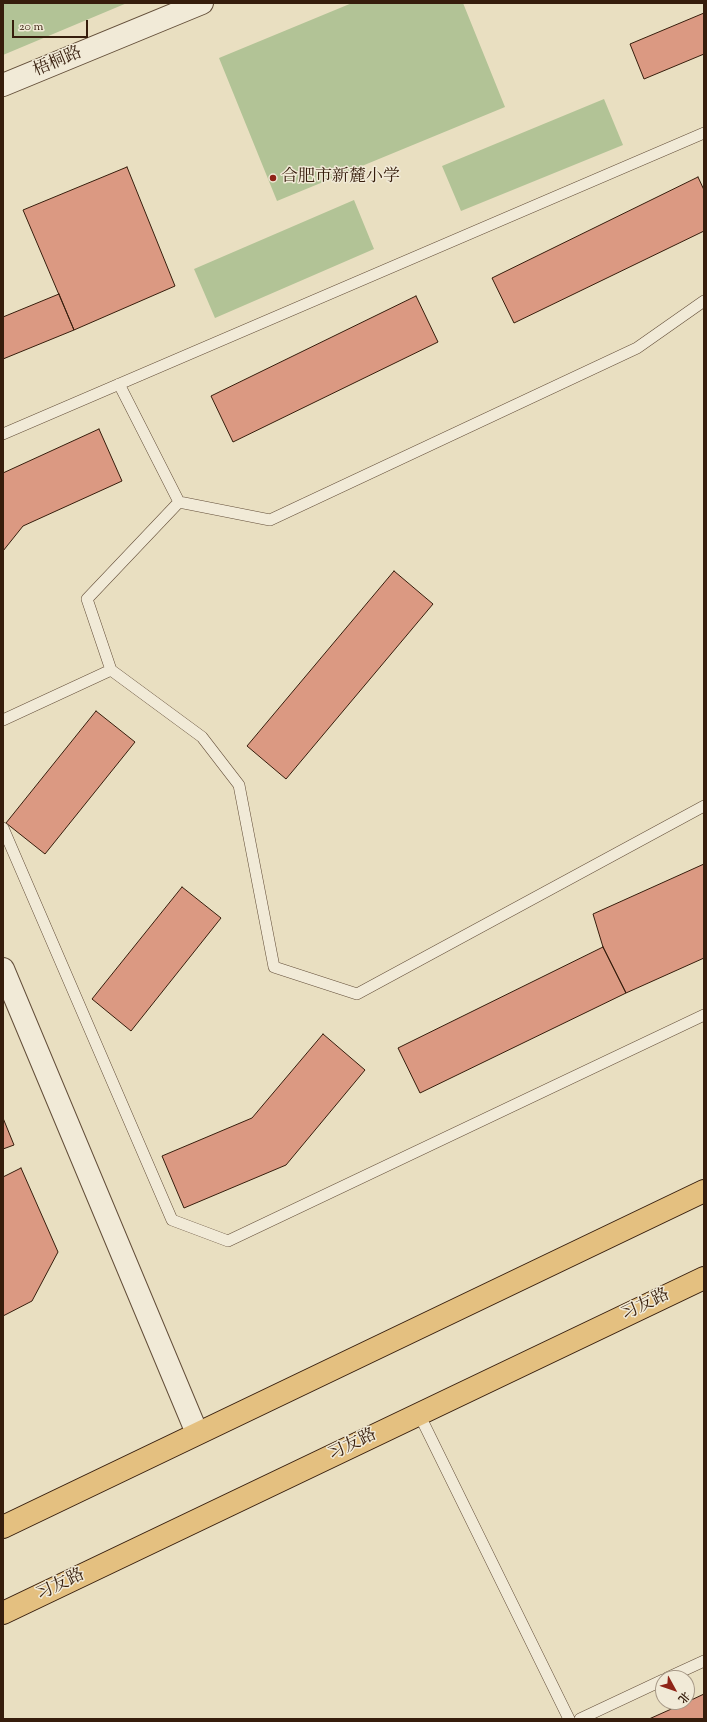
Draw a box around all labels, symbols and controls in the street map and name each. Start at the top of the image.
scale bar [14,12,90,38]
text: 20 m [19,18,43,36]
street label: 梧桐路 [31,44,85,82]
place label: 合肥市新麓小学 [281,168,400,188]
marker: 合肥市新麓小学 [268,173,278,183]
street label: 习友路 [619,1286,673,1326]
street label: 习友路 [326,1426,380,1466]
street label: 习友路 [34,1566,88,1606]
north arrow [655,1670,695,1710]
text: 北 [674,1688,693,1706]

